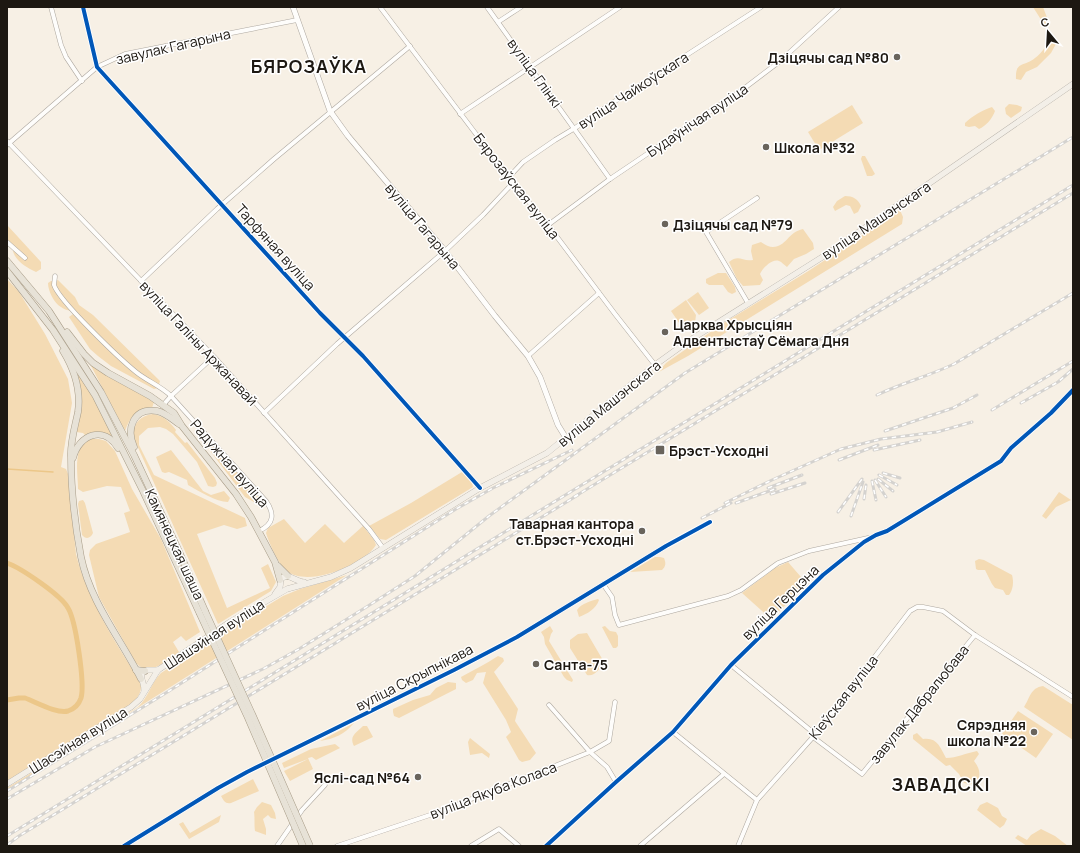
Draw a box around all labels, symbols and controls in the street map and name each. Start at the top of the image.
north arrow [1028,12,1068,52]
text: С [1039,14,1051,30]
street label: завулак Гагарына [114,24,232,68]
street label: вуліца Глінкі [503,35,567,111]
street label: вуліца Чайкоўскага [574,47,692,133]
place label: Дзіцячы сад №80 [767,48,889,67]
marker: Дзіцячы сад №80 [892,52,902,62]
district label: БЯРОЗАЎКА [251,54,367,78]
street label: Будаўнічая вуліца [643,79,751,161]
street label: Бярозаўская вуліца [470,129,564,243]
place label: Школа №32 [774,138,855,157]
marker: Школа №32 [761,142,771,152]
street label: вуліца Машэнскага [818,176,934,264]
street label: вуліца Гагарына [381,179,465,273]
street label: Тарфяная вуліца [232,200,320,294]
place label: Дзіцячы сад №79 [673,215,793,234]
marker: Дзіцячы сад №79 [660,219,670,229]
street label: вуліца Галіны Аржанавай [136,276,262,410]
place label: Царква Хрысціян Адвентыстаў Сёмага Дня [673,315,849,350]
marker: Царква Хрысціян Адвентыстаў Сёмага Дня [660,327,670,337]
street label: вуліца Машэнскага [553,355,665,451]
street label: Радужная вуліца [187,415,273,511]
place label: Брэст-Усходні [669,441,769,460]
marker: Брэст-Усходні [654,444,666,456]
street label: Камянецкая шаша [141,485,209,603]
place label: Таварная кантора ст.Брэст-Усходні [509,514,634,549]
marker: Таварная кантора ст.Брэст-Усходні [637,526,647,536]
street label: вуліца Герцэна [737,560,823,644]
street label: Шашэйная вуліца [160,595,268,673]
street label: вуліца Скрыпнікава [352,639,476,715]
street label: завулак Дабралюбава [865,641,973,767]
street label: Кіеўская вуліца [804,651,882,743]
place label: Санта-75 [544,655,608,674]
marker: Санта-75 [531,659,541,669]
street label: Шасэйная вуліца [25,702,131,778]
place label: Сярэдняя школа №22 [947,715,1026,750]
marker: Сярэдняя школа №22 [1029,727,1039,737]
street label: вуліца Якуба Коласа [427,757,559,823]
place label: Яслі-сад №64 [314,768,410,787]
marker: Яслі-сад №64 [413,772,423,782]
district label: ЗАВАДСКІ [891,772,991,796]

